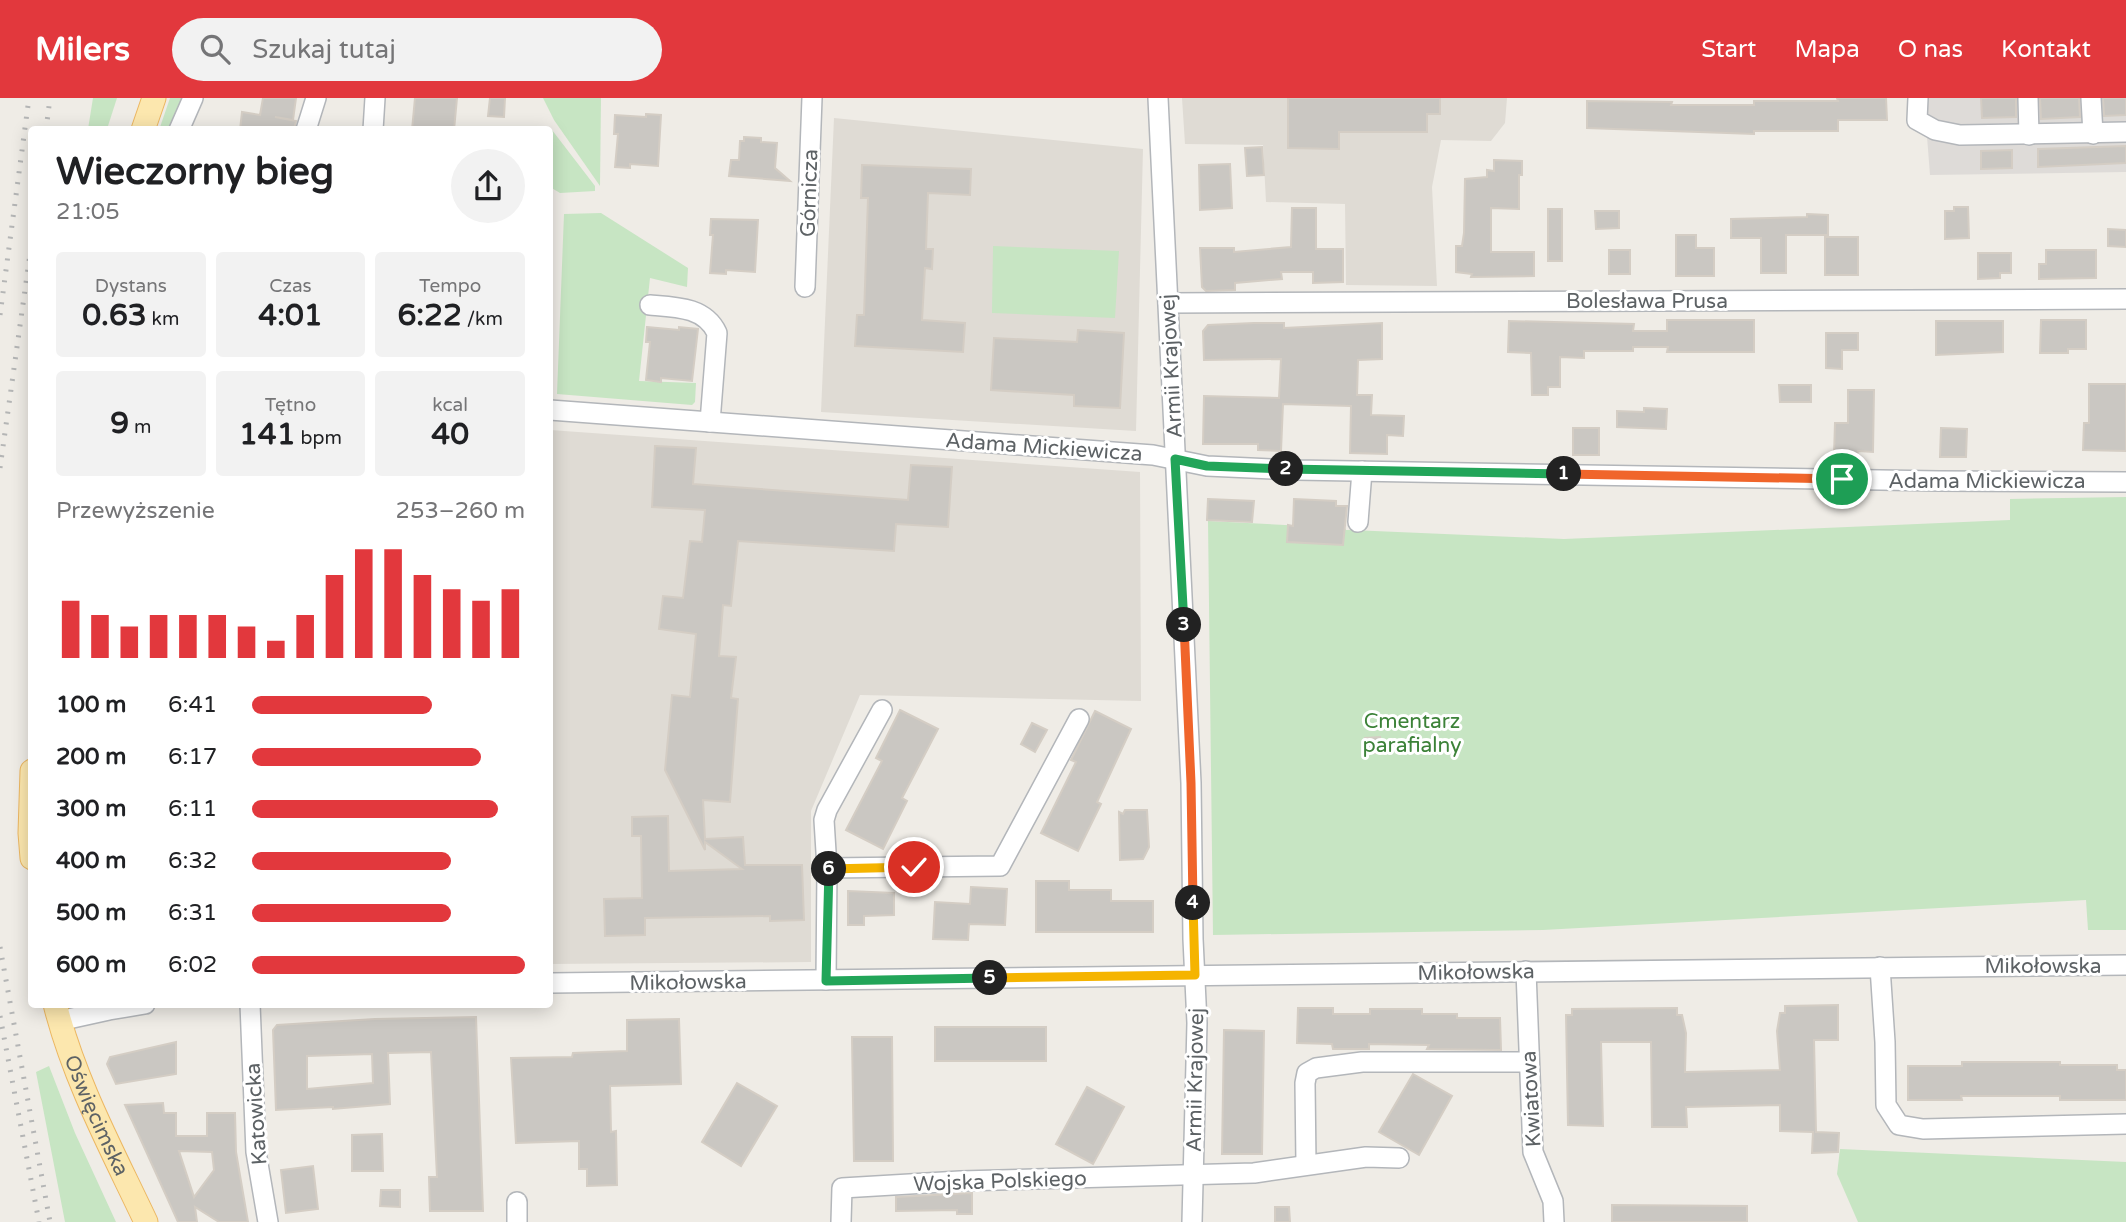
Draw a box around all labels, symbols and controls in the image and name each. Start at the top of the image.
search box [172,18,662,81]
text: Milers [35,30,130,69]
icon: search [196,30,234,68]
text: Szukaj tutaj [252,34,396,65]
text: Start [1701,35,1756,64]
text: Mapa [1794,35,1860,64]
text: O nas [1898,35,1963,64]
text: Kontakt [2001,35,2091,64]
text: Wieczorny bieg [56,149,334,195]
button: share [451,149,525,223]
street label: Górnicza [795,149,824,238]
text: 21:05 [56,198,120,226]
text: Dystans [95,275,167,297]
text: Czas [269,275,312,297]
text: Tempo [419,275,481,297]
street label: Bolesława Prusa [1566,289,1728,314]
street label: Armii Krajowej [1155,293,1188,439]
text: 0.63 [82,297,147,334]
text: 4:01 [258,297,323,334]
text: 6:22 [397,297,462,334]
text: km [147,308,179,330]
text: /km [462,308,503,330]
text: Tętno [265,394,316,416]
text: kcal [432,394,468,416]
text: 9 [110,405,129,442]
text: m [129,416,151,438]
text: 141 [239,416,296,453]
text: 40 [431,416,469,453]
text: bpm [296,427,342,449]
street label: Adama Mickiewicza [945,428,1143,467]
pin [1812,449,1872,509]
pin: 2 [1268,452,1304,486]
pin: 1 [1546,456,1582,492]
text: 2 [1280,457,1291,479]
icon: arrive [1823,460,1861,498]
text: 1 [1558,462,1569,484]
street label: Adama Mickiewicza [1888,469,2086,494]
text: Przewyższenie [56,497,215,525]
text: 253–260 m [396,497,525,525]
pin: 3 [1166,608,1202,642]
text: 3 [1178,613,1189,635]
text: 100 m [56,691,126,719]
text: 6:41 [168,691,217,719]
park label: Cmentarz parafialny [1363,709,1461,758]
text: 200 m [56,743,126,771]
text: 6:17 [168,743,217,771]
text: 300 m [56,795,126,823]
text: 6:11 [168,795,217,823]
pin [884,837,944,897]
text: 400 m [56,847,126,875]
text: 6:32 [168,847,217,875]
icon: check [895,848,933,886]
pin: 6 [812,852,846,886]
text: 6 [823,857,834,879]
pin: 4 [1176,886,1210,920]
text: 4 [1187,891,1198,913]
text: 500 m [56,899,126,927]
text: 6:31 [168,899,217,927]
text: 600 m [56,951,126,979]
text: 6:02 [168,951,217,979]
street label: Mikołowska [1984,954,2102,979]
street label: Mikołowska [1417,959,1535,986]
pin: 5 [972,960,1007,996]
text: 5 [984,966,995,988]
street label: Mikołowska [629,969,747,996]
street label: Armii Krajowej [1182,1008,1209,1152]
street label: Kwiatowa [1516,1050,1547,1148]
street label: Oświęcimska [59,1052,134,1180]
street label: Katowicka [240,1062,273,1166]
street label: Wojska Polskiego [913,1166,1087,1197]

